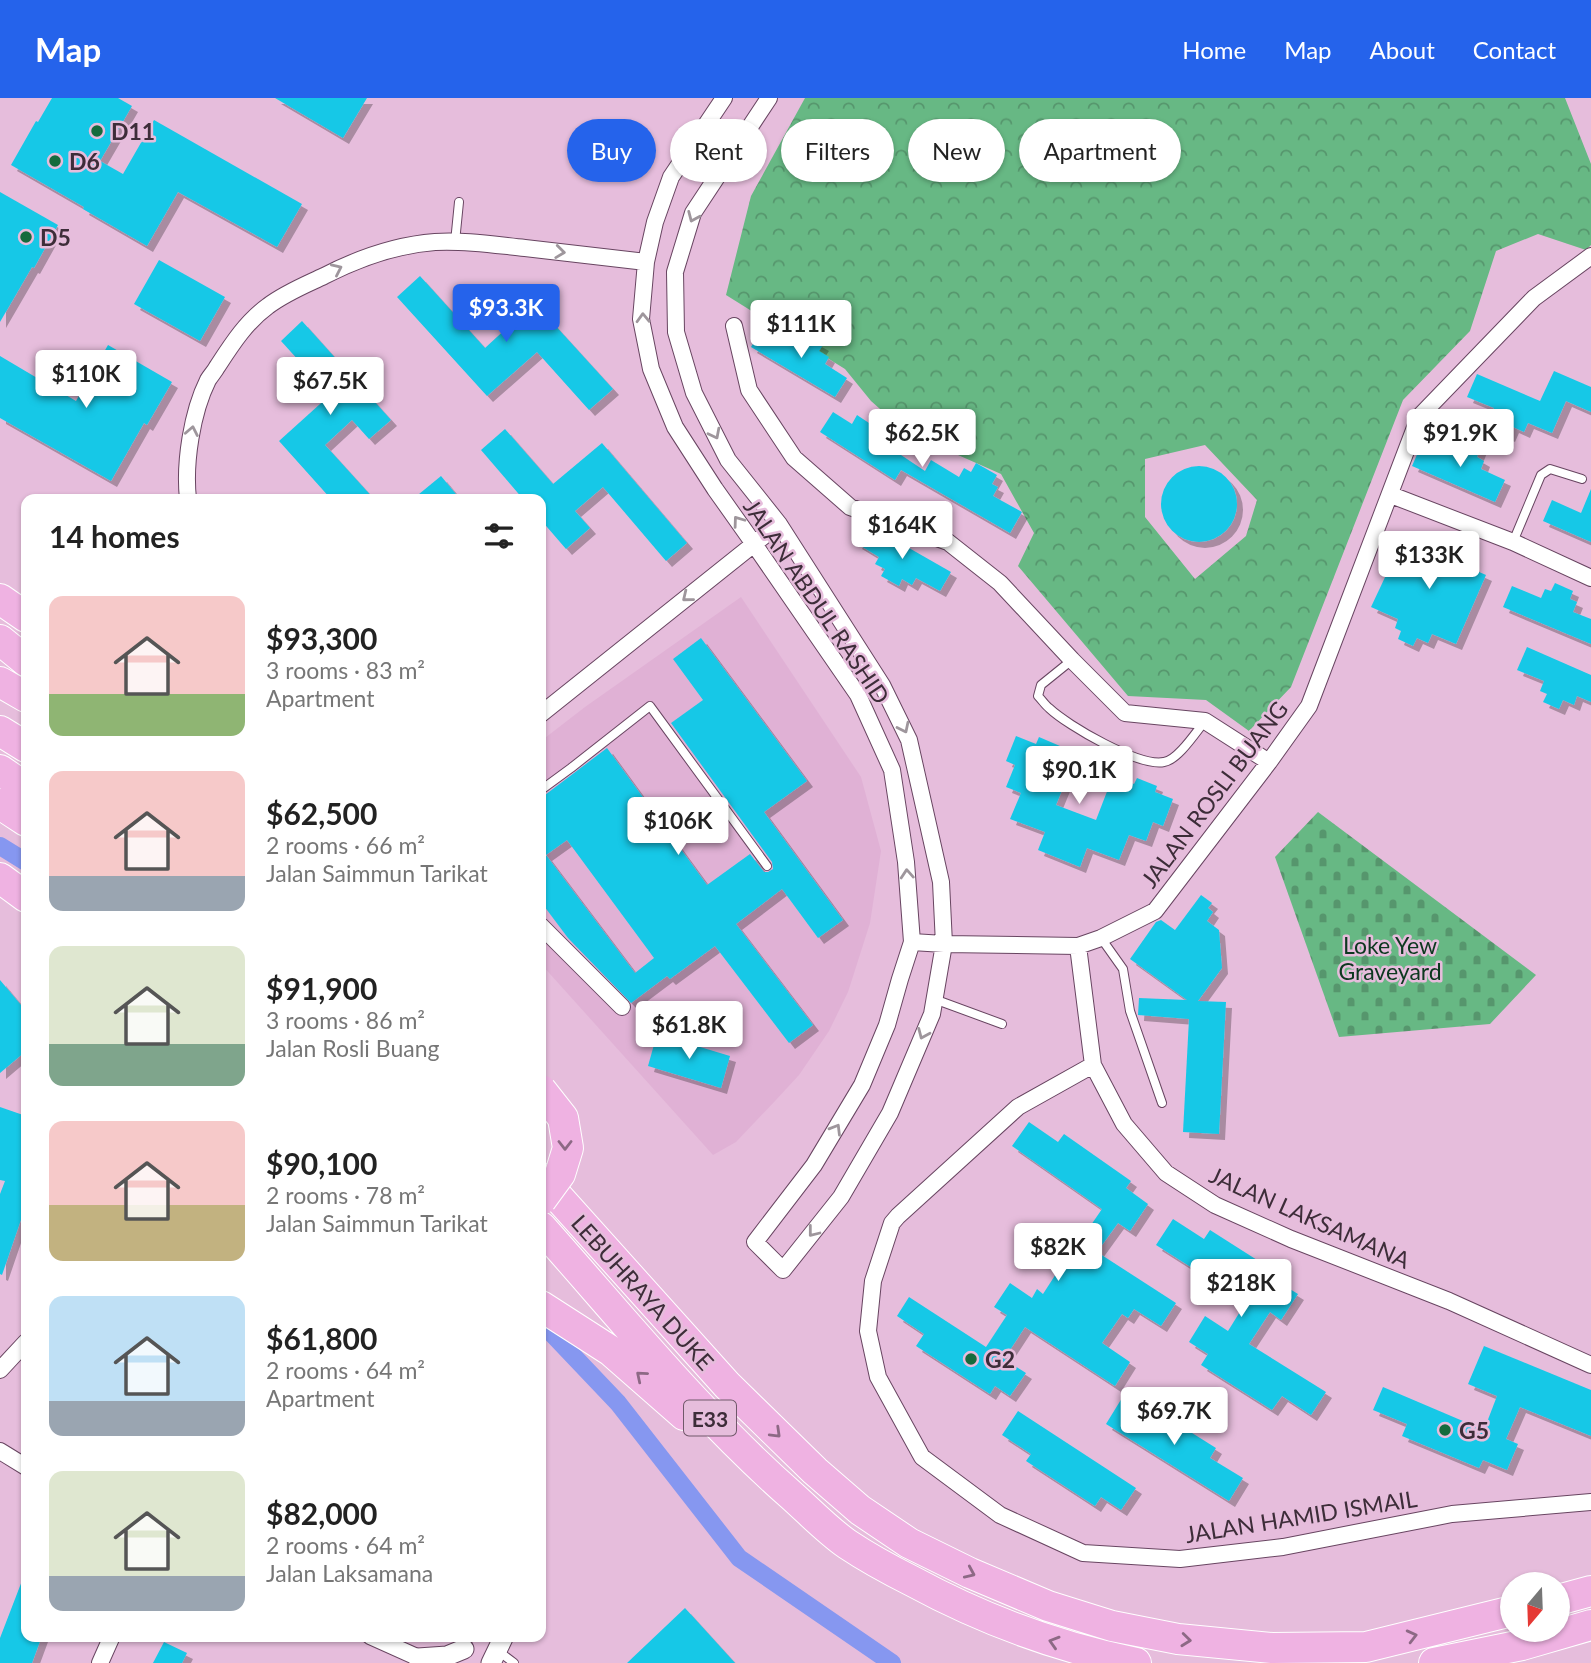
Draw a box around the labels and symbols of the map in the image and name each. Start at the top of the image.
place label: D11 [111,117,155,145]
marker: D11 [89,123,105,139]
place label: D6 [69,147,100,175]
marker: D6 [47,153,63,169]
one-way arrow [687,211,701,223]
place label: D5 [40,223,71,251]
marker: D5 [18,229,34,245]
one-way arrow [554,244,565,259]
one-way arrow [330,264,342,278]
pin: $93.3K [449,285,563,344]
pin: $111K [752,300,850,360]
one-way arrow [635,312,650,323]
pin: $110K [37,350,135,410]
pin: $67.5K [273,358,387,417]
pin: $62.5K [865,410,979,469]
pin: $91.9K [1403,410,1517,469]
one-way arrow [184,425,199,437]
one-way arrow [707,427,720,439]
street label: JALAN ABDUL RASHID [738,493,896,709]
pin: $164K [853,502,951,561]
one-way arrow [733,516,746,529]
pin: $133K [1380,532,1478,591]
one-way arrow [683,589,695,602]
street label: JALAN ROSLI BUANG [1135,695,1293,893]
one-way arrow [895,721,909,733]
pin: $90.1K [1022,746,1136,806]
pin: $106K [629,798,727,857]
one-way arrow [900,868,915,879]
park label: Loke Yew Graveyard [1338,931,1442,985]
pin: $61.8K [632,1002,746,1061]
one-way arrow [917,1027,931,1040]
one-way arrow [827,1123,840,1136]
one-way arrow [557,1140,573,1151]
street label: JALAN LAKSAMANA [1205,1160,1415,1274]
street label: LEBUHRAYA DUKE [566,1209,720,1375]
pin: $82K [1017,1224,1099,1283]
one-way arrow [809,1225,822,1237]
pin: $218K [1192,1260,1290,1319]
place label: G2 [985,1345,1015,1373]
marker: G2 [963,1351,979,1367]
one-way arrow [636,1372,649,1384]
pin: $69.7K [1117,1388,1231,1447]
road number: E33 [684,1400,736,1436]
place label: G5 [1459,1416,1489,1444]
marker: G5 [1437,1422,1453,1438]
one-way arrow [768,1425,781,1438]
street label: JALAN HAMID ISMAIL [1183,1484,1419,1548]
one-way arrow [963,1565,975,1579]
north arrow [1500,1572,1570,1642]
one-way arrow [1406,1630,1418,1644]
one-way arrow [1181,1632,1192,1647]
one-way arrow [1049,1635,1061,1650]

